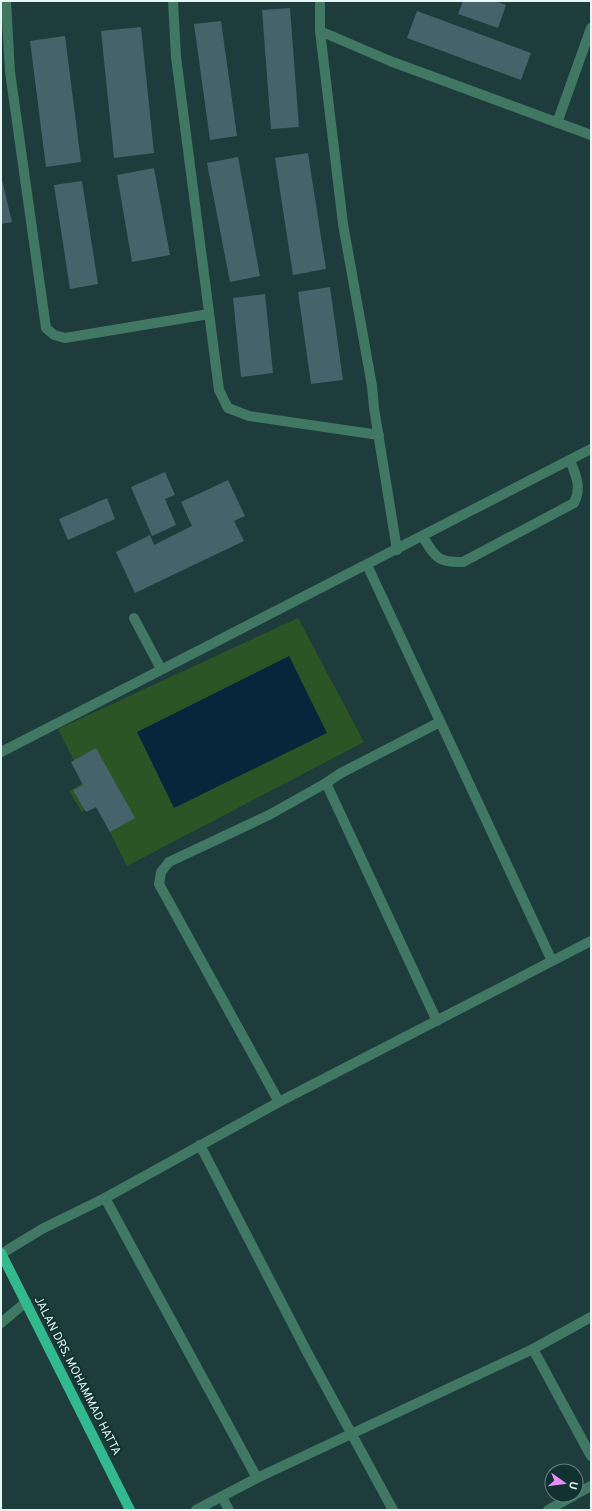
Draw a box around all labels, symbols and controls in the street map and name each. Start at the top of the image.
street label: JALAN DRS. MOHAMMAD HATTA [30,1294,124,1458]
north arrow [544,1463,584,1503]
text: U [565,1480,580,1491]

